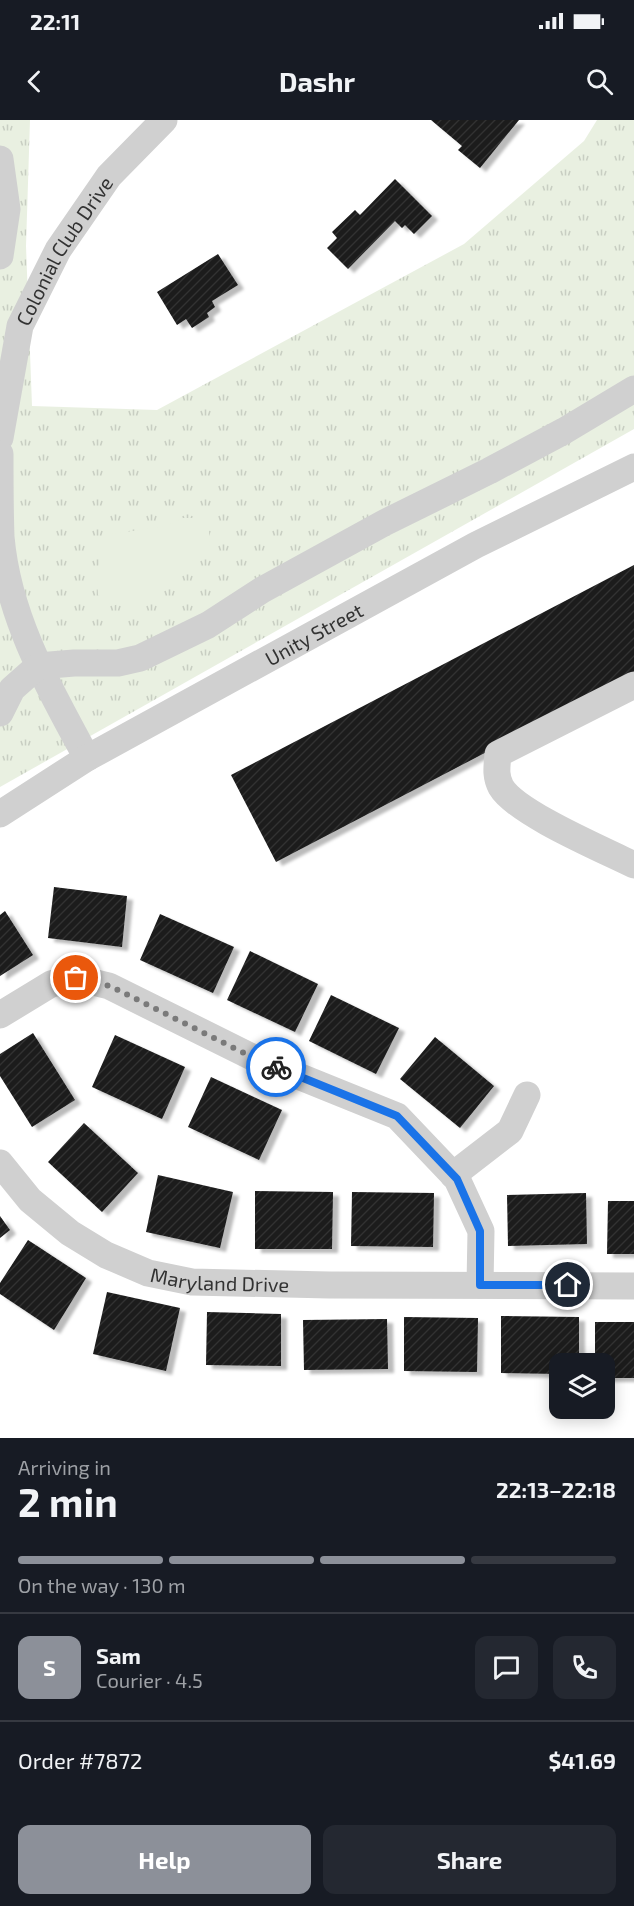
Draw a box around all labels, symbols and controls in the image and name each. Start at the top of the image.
text: 22:11 [30,8,80,34]
icon: back [18,65,51,98]
text: Dashr [279,65,355,97]
icon: search [583,65,616,98]
street label: Colonial Club Drive [10,171,117,329]
street label: Unity Street [261,597,367,670]
pin [50,952,101,1003]
icon: bag [59,961,92,994]
courier [246,1037,306,1097]
icon: bike [260,1051,293,1084]
pin [542,1259,593,1310]
street label: Maryland Drive [149,1262,290,1296]
icon: home [551,1268,584,1301]
map controls [549,1353,615,1419]
button: layers [549,1353,615,1419]
text: Arriving in [18,1455,111,1479]
text: 22:13–22:18 [496,1476,616,1502]
text: 2 min [18,1478,118,1525]
text: On the way · 130 m [18,1573,185,1597]
button: chat [475,1636,538,1699]
button: phone [553,1636,616,1699]
text: Sam [96,1642,141,1668]
text: S [43,1654,56,1680]
text: Courier · 4.5 [96,1668,203,1692]
text: Order #7872 [18,1747,142,1773]
text: $41.69 [548,1747,616,1773]
button: Help [18,1825,311,1894]
button: Share [323,1825,616,1894]

